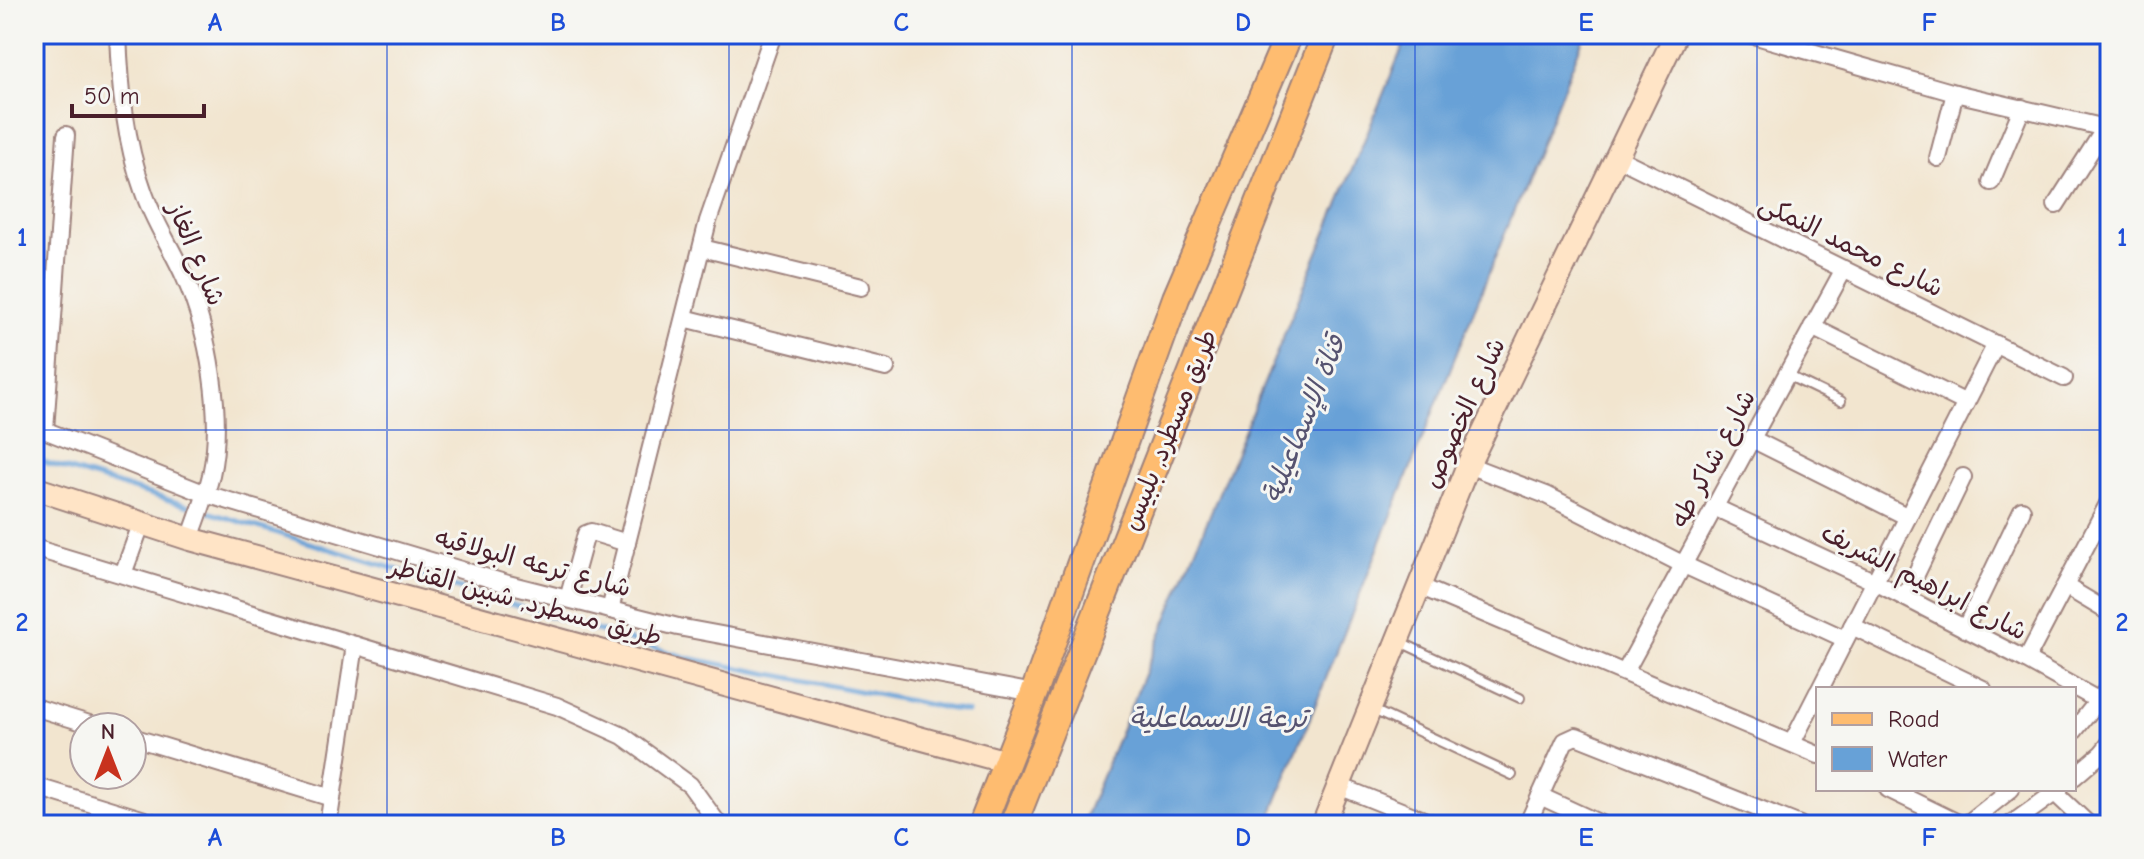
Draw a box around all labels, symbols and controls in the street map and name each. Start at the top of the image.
text: A [208,8,223,38]
text: B [550,8,566,38]
text: C [893,8,909,38]
text: D [1235,8,1251,38]
text: E [1578,8,1594,38]
text: F [1921,8,1937,38]
scale bar [72,68,204,118]
text: 50 m [84,82,140,110]
street label: شارع محمد النمكى [1753,188,1948,305]
street label: شارع الغاز [158,196,231,311]
text: 1 [17,223,27,253]
text: 1 [2117,223,2127,253]
street label: طريق مسطرد, بلبيس [1116,325,1224,535]
water label: قناة الإسماعيلية [1256,328,1355,508]
street label: شارع الخصوص [1416,333,1514,494]
street label: شارع شاكر طه [1664,385,1764,534]
street label: شارع ابراهيم الشريف [1814,517,2032,650]
street label: شارع ترعه البولاقيه [431,522,634,606]
street label: طريق مسطرد, شبين القناطر [385,551,665,653]
text: 2 [16,608,28,638]
text: 2 [2116,608,2128,638]
legend [1816,687,2076,791]
water label: ترعة الاسماعلية [1129,702,1312,734]
text: Road [1888,705,1940,733]
north arrow [68,711,148,791]
text: N [101,719,115,745]
text: Water [1888,745,1948,773]
text: A [208,823,223,853]
text: B [550,823,566,853]
text: C [893,823,909,853]
text: D [1235,823,1251,853]
text: E [1578,823,1594,853]
text: F [1921,823,1937,853]

